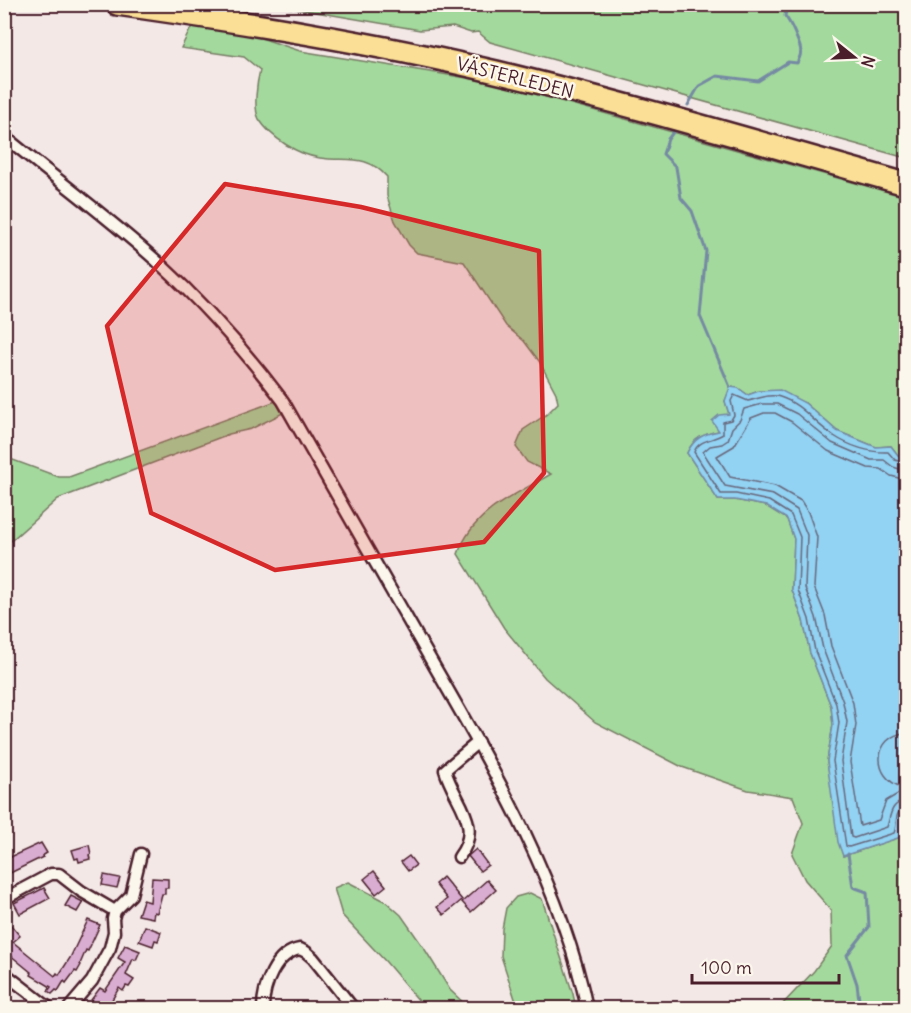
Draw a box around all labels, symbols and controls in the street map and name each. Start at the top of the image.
north arrow [824,27,884,87]
street label: VÄSTERLEDEN [454,52,576,103]
text: N [857,53,879,70]
scale bar [692,947,839,985]
text: 100 m [701,956,752,979]

